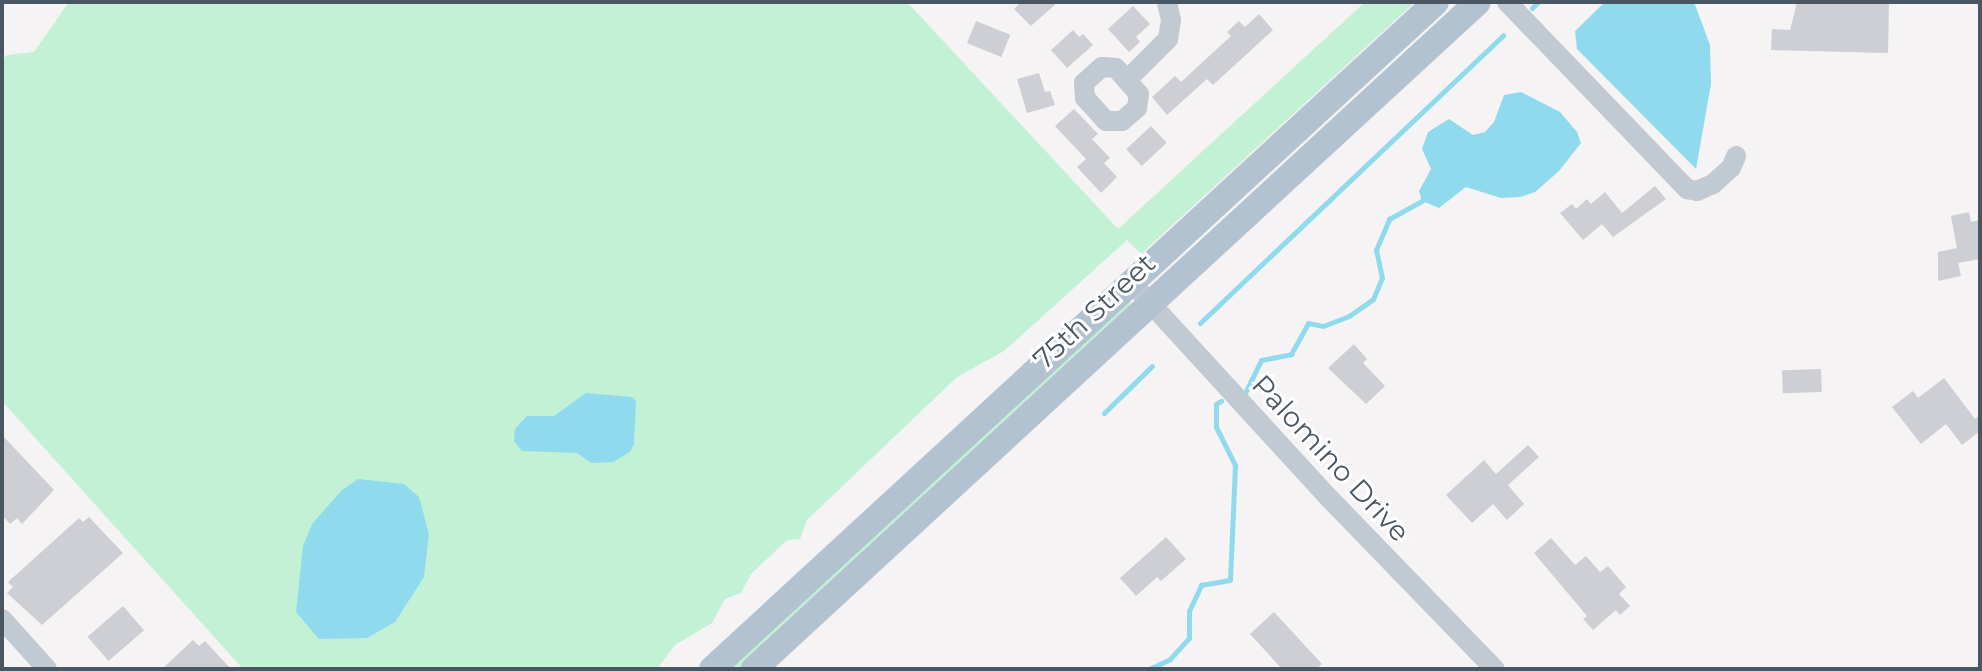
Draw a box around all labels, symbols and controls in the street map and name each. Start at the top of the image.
street label: 75th Street [1026,246,1162,376]
street label: Palomino Drive [1245,368,1417,548]

